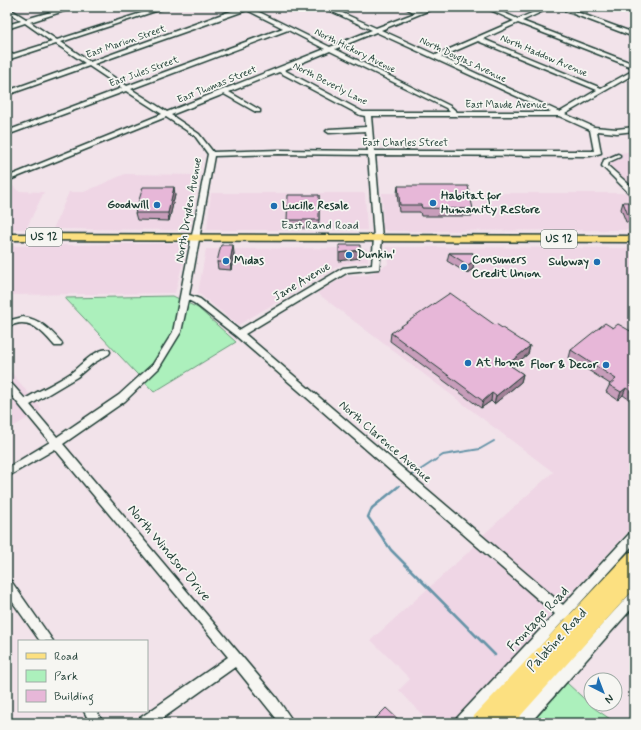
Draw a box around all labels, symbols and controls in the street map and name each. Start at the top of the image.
street label: East Marion Street [84,22,168,62]
street label: North Hickory Avenue [312,26,398,76]
street label: North Haddow Avenue [498,32,590,80]
street label: North Douglas Avenue [417,34,509,88]
street label: East Jules Street [107,53,181,91]
street label: North Beverly Lane [290,60,370,109]
street label: East Thomas Street [175,62,259,107]
street label: East Maude Avenue [465,99,547,112]
street label: East Charles Street [362,137,448,150]
street label: North Dryden Avenue [172,156,206,264]
place label: Habitat for Humanity ReStore [441,188,541,218]
place label: Goodwill [107,197,149,213]
place label: Lucille Resale [282,198,349,214]
marker: Habitat for Humanity ReStore [428,198,438,208]
marker: Goodwill [152,200,162,210]
marker: Lucille Resale [269,201,279,211]
street label: East Rand Road [281,218,359,234]
road number: US 12 [26,228,62,246]
road number: US 12 [541,230,577,248]
place label: Dunkin' [357,247,395,263]
marker: Dunkin' [344,250,354,260]
place label: Consumers Credit Union [472,252,542,282]
place label: Midas [234,253,264,269]
place label: Subway [549,254,589,270]
marker: Midas [221,256,231,266]
marker: Subway [592,257,602,267]
street label: Jane Avenue [270,258,334,305]
marker: Consumers Credit Union [459,262,469,272]
place label: At Home [476,355,525,371]
place label: Floor & Decor [530,357,598,373]
marker: At Home [463,358,473,368]
marker: Floor & Decor [601,360,611,370]
street label: North Clarence Avenue [335,397,435,487]
street label: North Windsor Drive [123,501,215,605]
street label: Frontage Road [503,583,574,656]
street label: Palatine Road [523,604,591,676]
legend [18,640,148,712]
text: Road [54,649,78,665]
text: Park [54,669,78,685]
north arrow [583,672,623,712]
text: Building [54,689,94,706]
text: N [602,691,616,706]

